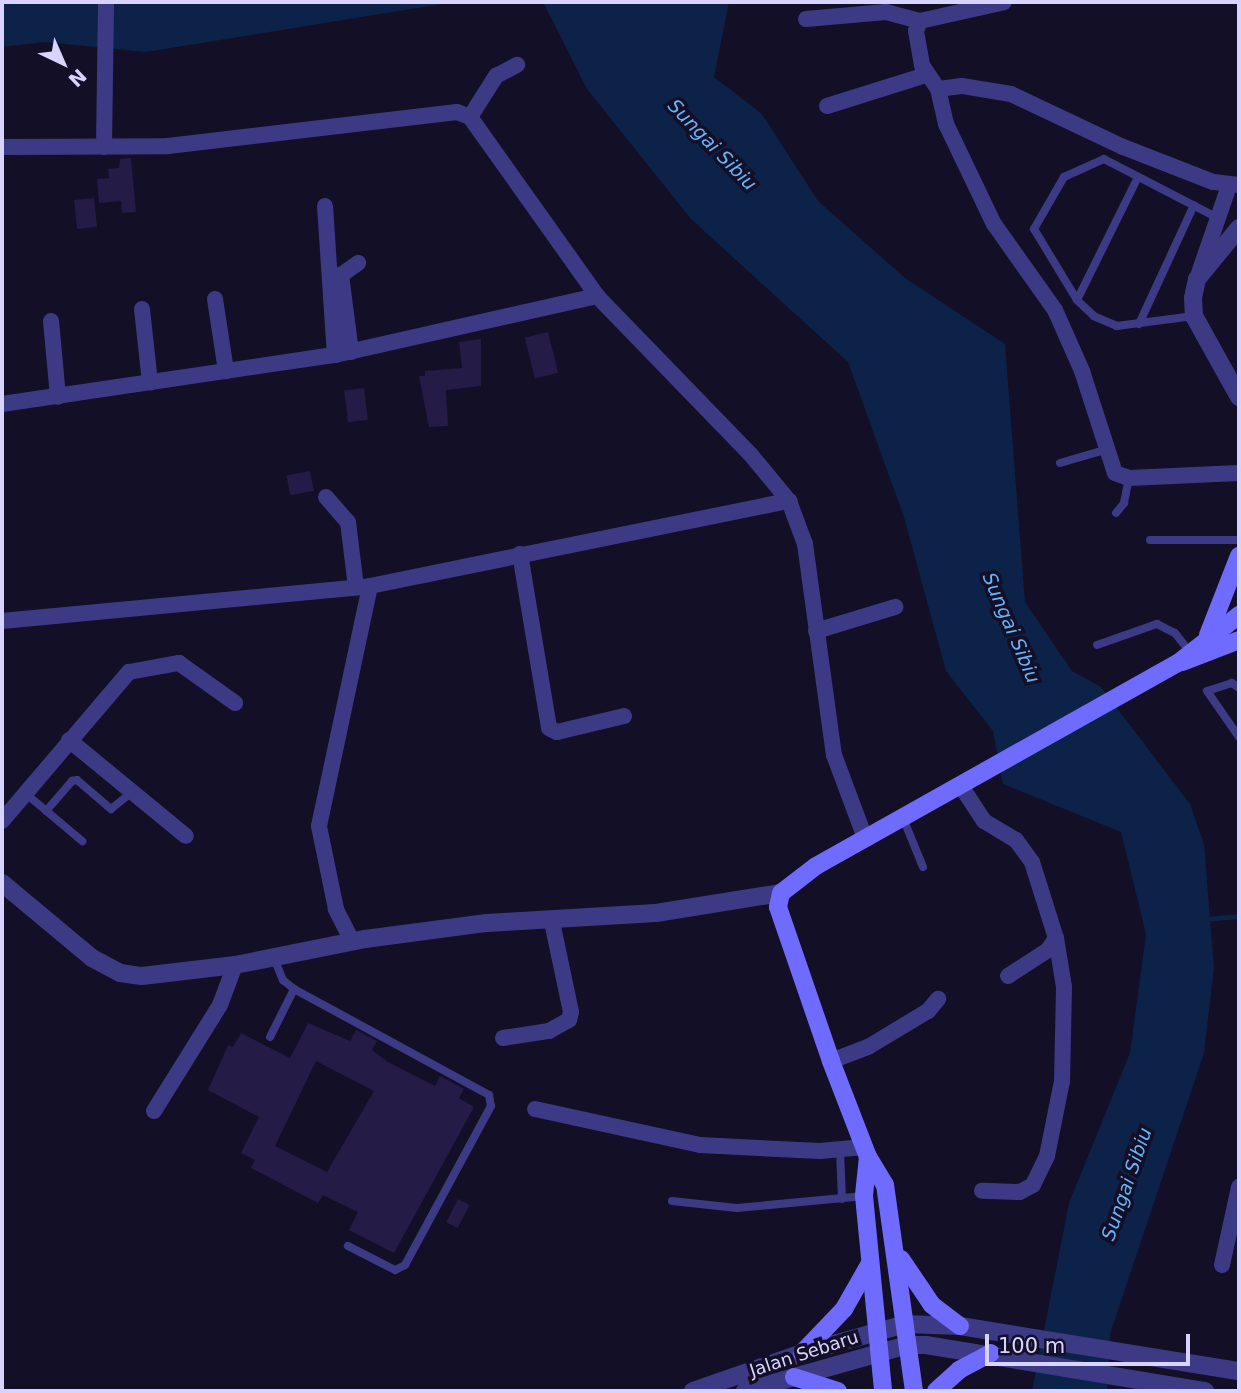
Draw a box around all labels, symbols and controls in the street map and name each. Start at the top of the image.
north arrow [28,28,98,98]
text: N [64,65,91,92]
water label: Sungai Sibiu [663,95,761,195]
water label: Sungai Sibiu [977,569,1045,687]
water label: Sungai Sibiu [1097,1125,1157,1243]
scale bar [989,1320,1194,1364]
street label: Jalan Sebaru [747,1326,861,1382]
text: 100 m [998,1334,1065,1358]

